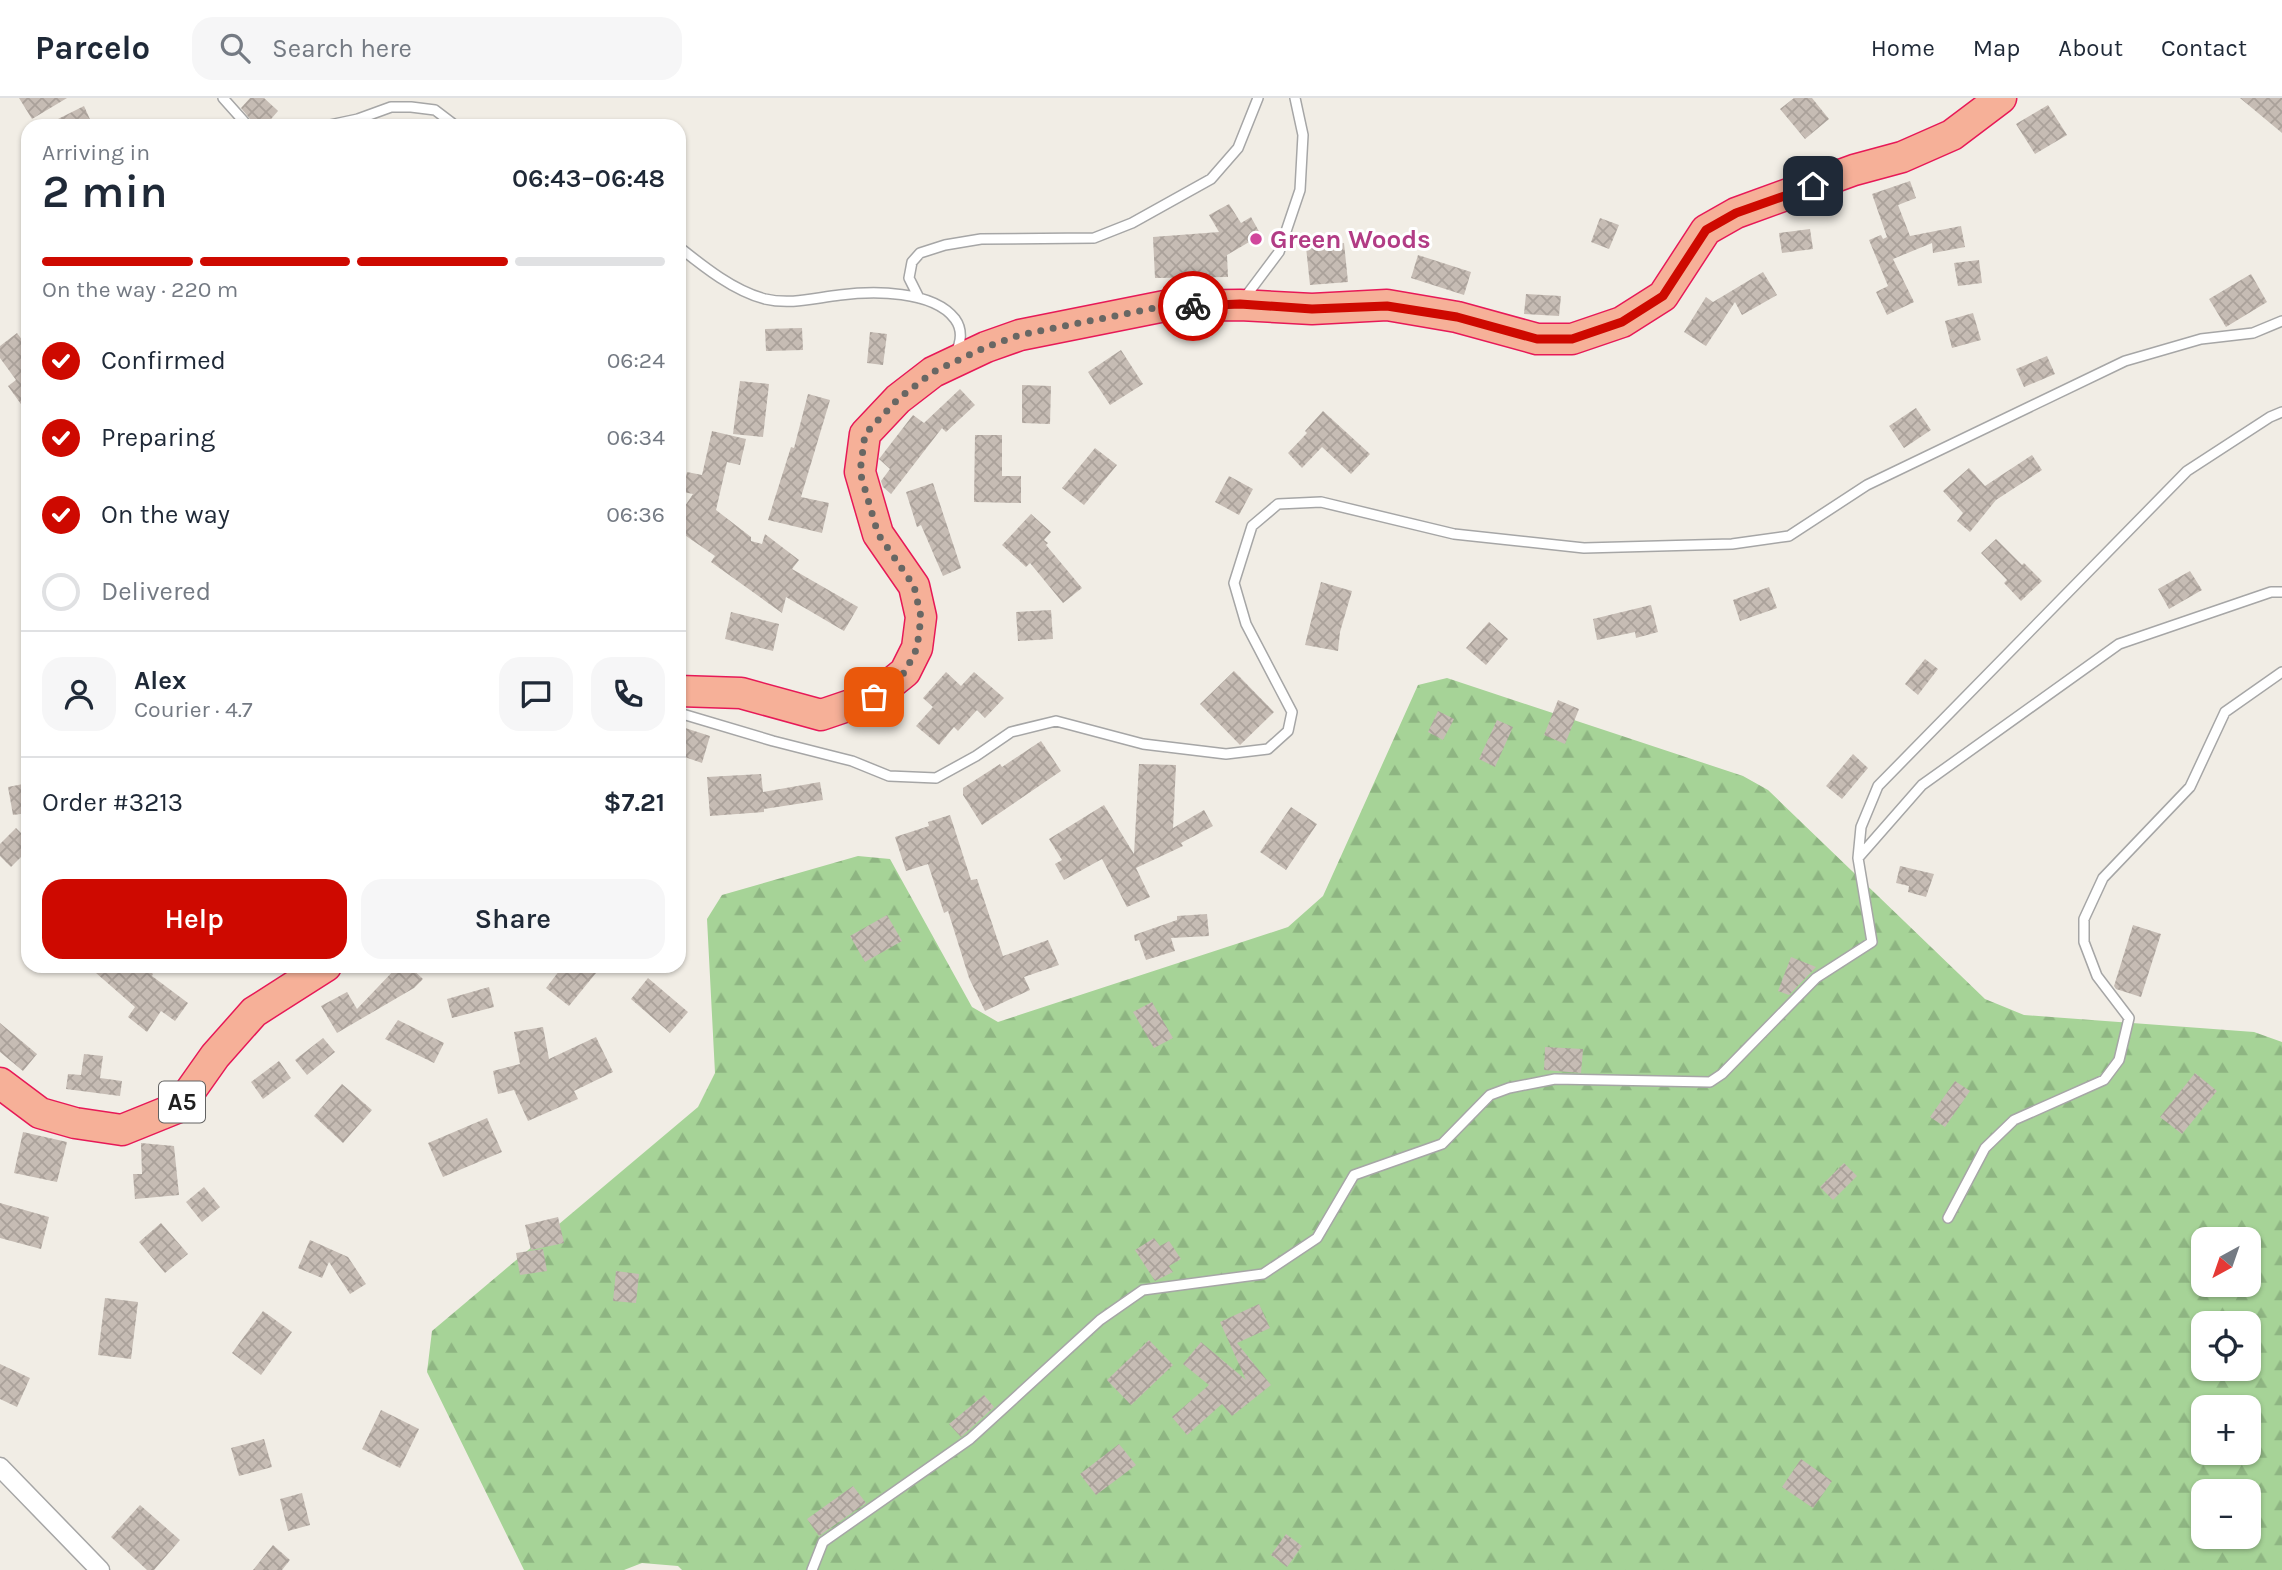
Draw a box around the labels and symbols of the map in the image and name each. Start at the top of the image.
pin [1783,156,1843,216]
place label: Green Woods [1270,224,1431,255]
marker: Green Woods [1248,231,1264,247]
courier [1158,271,1228,341]
pin [844,667,904,727]
road number: A5 [159,1082,205,1122]
north arrow [2191,1227,2261,1297]

